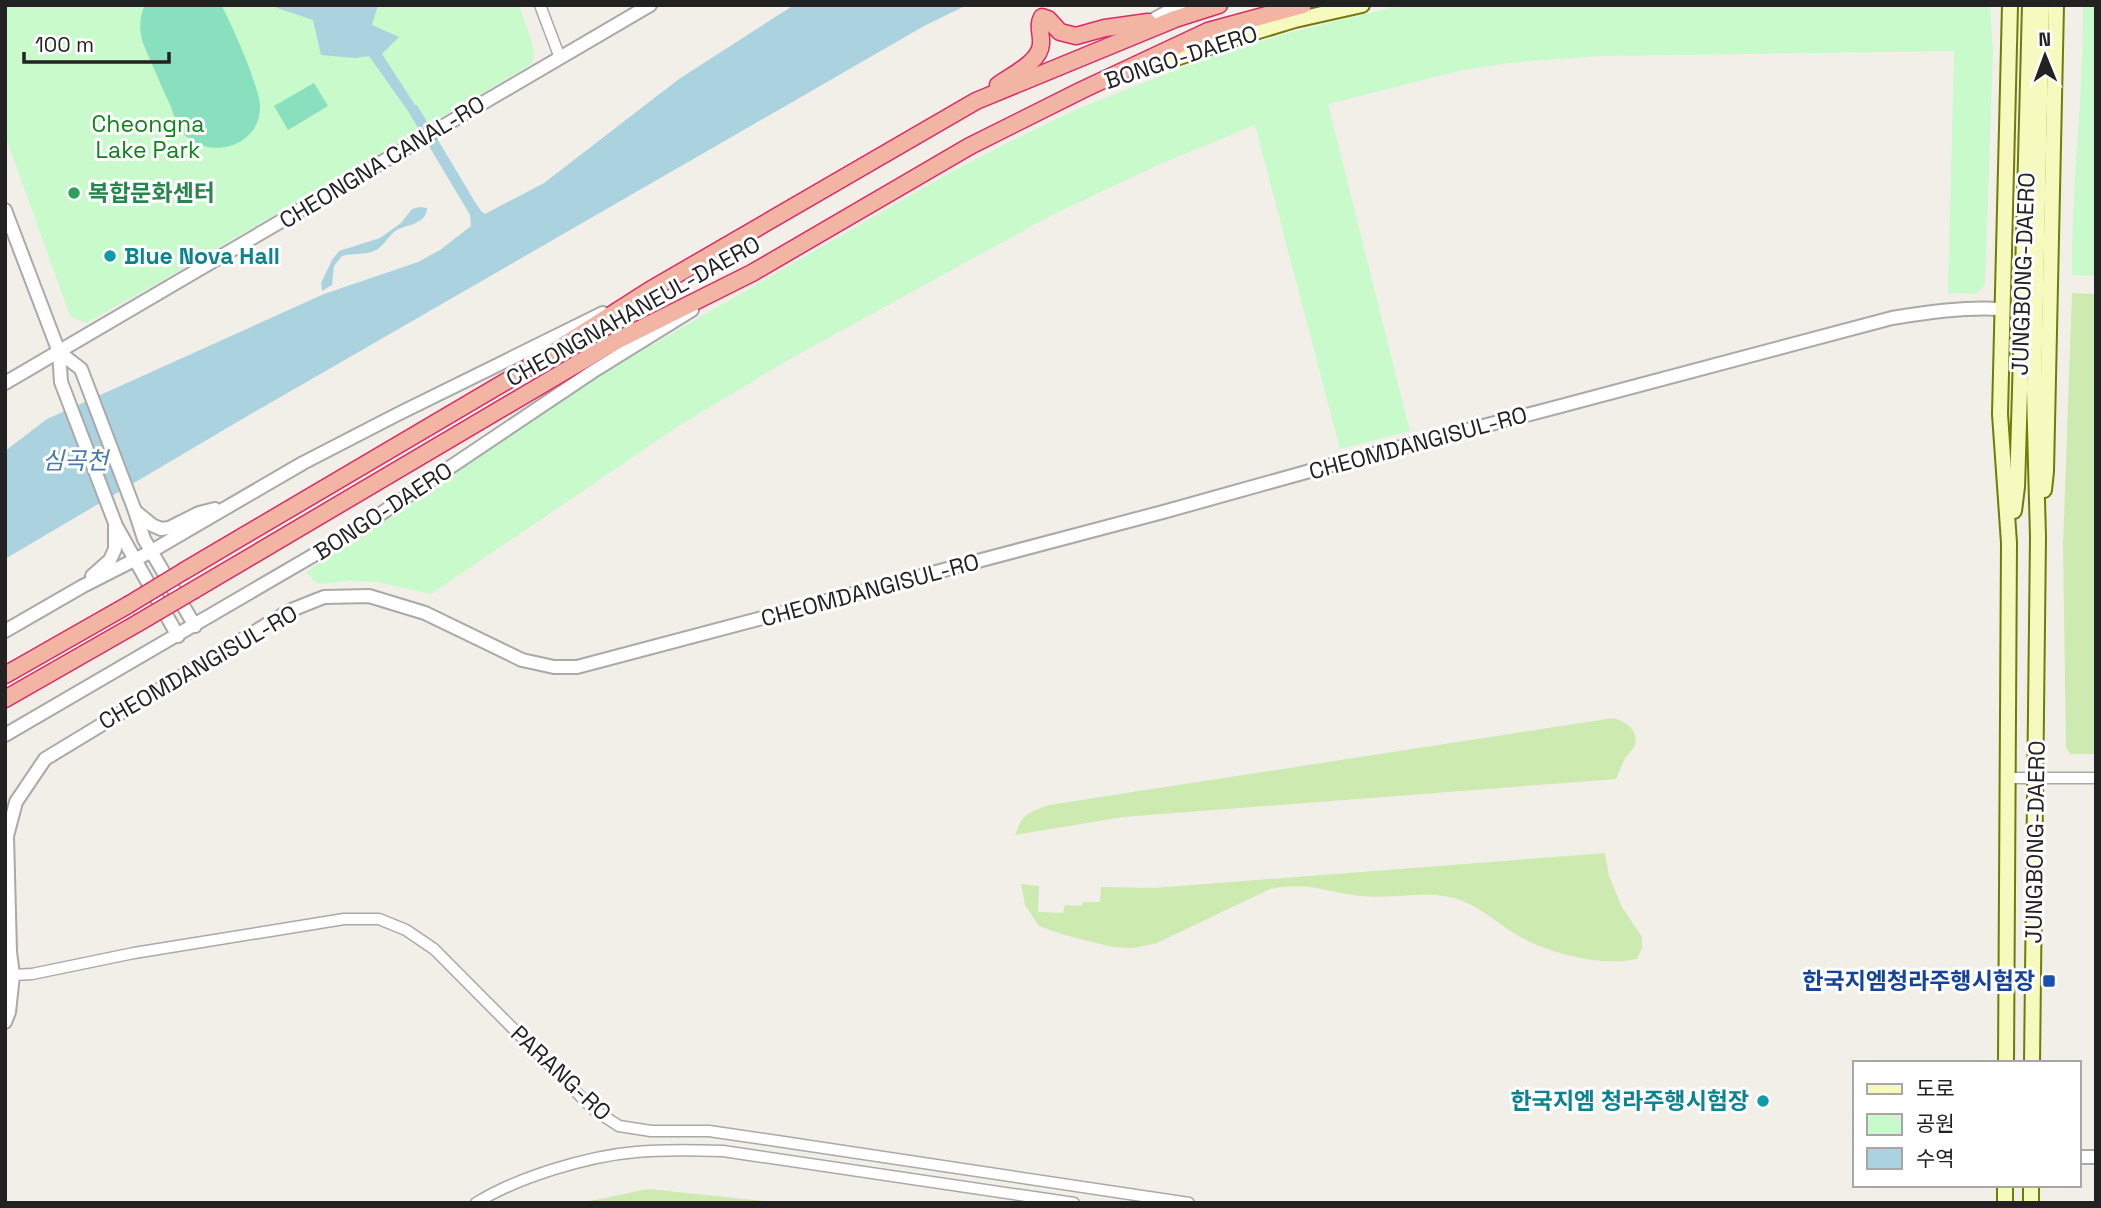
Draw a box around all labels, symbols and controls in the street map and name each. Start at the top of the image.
street label: BONGO-DAERO [1101,18,1261,96]
scale bar [24,21,170,65]
north arrow [2010,21,2080,91]
text: N [2038,27,2051,52]
text: 100 m [35,31,94,58]
street label: CHEONGNA CANAL-RO [274,89,490,235]
park label: Cheongna Lake Park [92,109,204,165]
street label: JUNGBONG-DAERO [2004,172,2042,376]
place label: 복합문화센터 [88,178,215,208]
marker: 복합문화센터 [66,185,82,201]
street label: CHEONGNAHANEUL-DAERO [501,229,765,393]
place label: Blue Nova Hall [124,241,280,271]
marker: Blue Nova Hall [102,248,118,264]
street label: CHEOMDANGISUL-RO [1305,399,1531,487]
water label: 심곡천 [42,445,111,476]
street label: BONGO-DAERO [308,455,458,567]
street label: CHEOMDANGISUL-RO [757,546,983,634]
street label: CHEOMDANGISUL-RO [93,598,303,736]
street label: JUNGBONG-DAERO [2018,740,2052,944]
place label: 한국지엠청라주행시험장 [1802,966,2035,996]
marker: 한국지엠청라주행시험장 [2041,973,2057,989]
street label: PARANG-RO [504,1019,618,1127]
legend [1853,1061,2080,1187]
text: 도로 [1916,1075,1955,1102]
place label: 한국지엠 청라주행시험장 [1510,1086,1749,1116]
marker: 한국지엠 청라주행시험장 [1755,1093,1771,1109]
text: 공원 [1916,1110,1955,1137]
text: 수역 [1916,1145,1955,1172]

